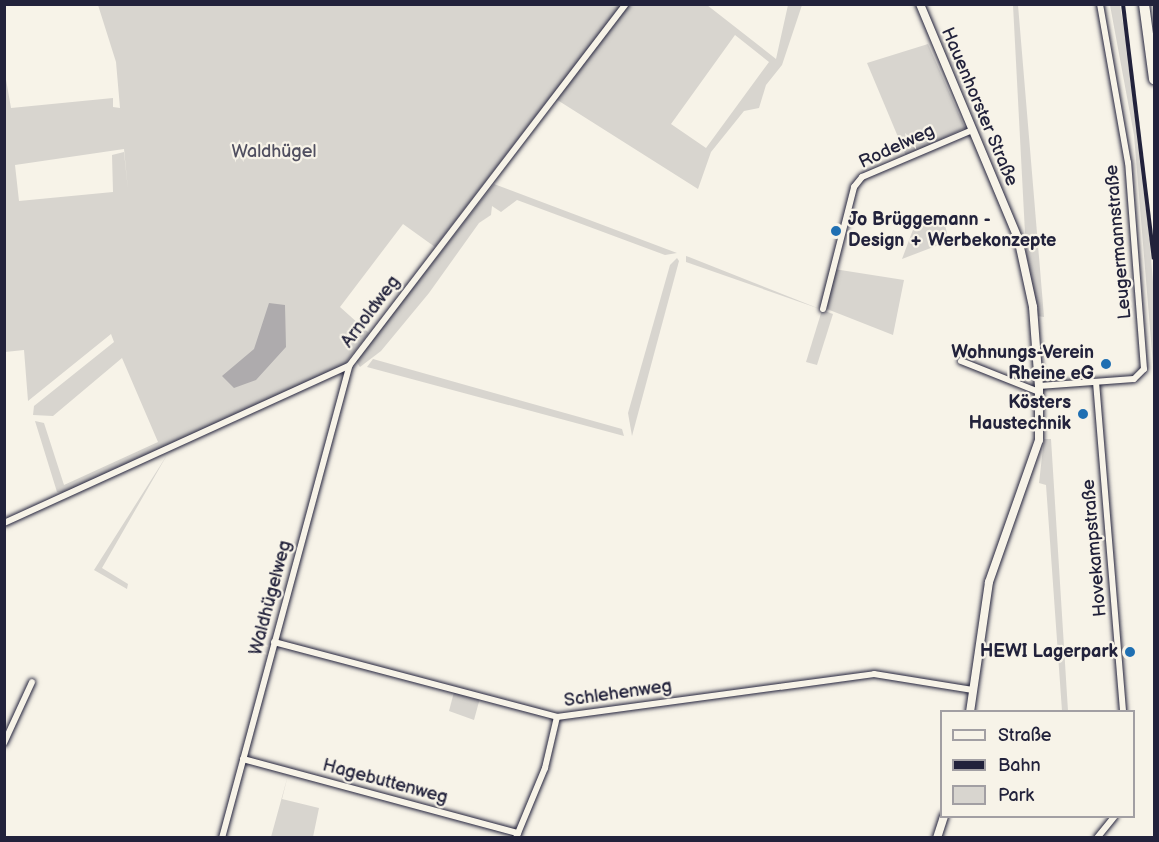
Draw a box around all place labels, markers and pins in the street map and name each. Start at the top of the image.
place label: Jo Brüggemann - Design + Werbekonzepte [848,210,1056,252]
marker: Jo Brüggemann - Design + Werbekonzepte [829,224,843,238]
place label: Wohnungs-Verein Rheine eG [951,343,1094,386]
marker: Wohnungs-Verein Rheine eG [1099,357,1113,371]
place label: Kösters Haustechnik [969,393,1071,436]
marker: Kösters Haustechnik [1076,407,1090,421]
place label: HEWI Lagerpark [980,641,1118,663]
marker: HEWI Lagerpark [1123,645,1137,659]

